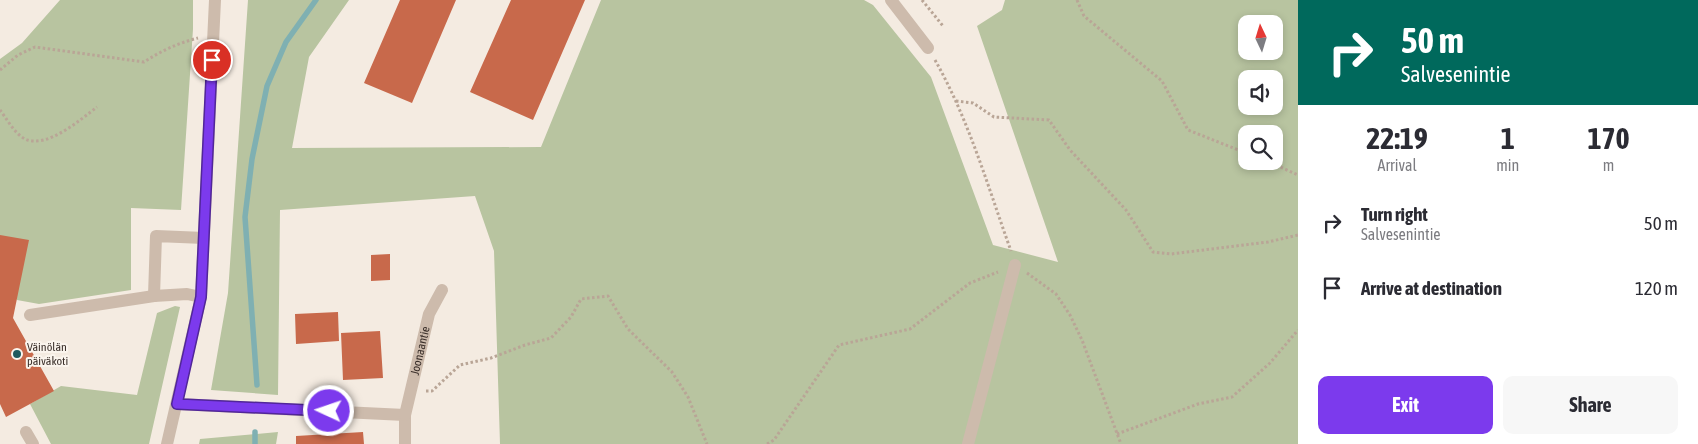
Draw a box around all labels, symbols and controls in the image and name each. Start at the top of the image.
north arrow [1238,15,1282,60]
map controls [1238,15,1283,170]
icon: right [1318,20,1383,85]
text: 50 m [1401,20,1464,60]
pin [191,39,233,81]
icon: arrive [198,46,226,74]
text: Salvesenintie [1401,61,1510,87]
button: sound [1238,70,1283,115]
text: 22:19 [1366,121,1428,155]
text: 1 [1501,121,1515,155]
text: 170 [1587,121,1630,155]
button: search [1238,125,1283,170]
text: Arrival [1378,156,1417,174]
text: min [1496,156,1519,174]
text: m [1603,156,1614,174]
text: Turn right [1361,203,1428,225]
icon: right [1318,209,1346,237]
text: 50 m [1644,212,1678,234]
text: Salvesenintie [1361,225,1441,243]
icon: arrive [1318,274,1346,302]
text: Arrive at destination [1361,277,1502,299]
text: 120 m [1635,277,1678,299]
street label: Joonaantie [408,325,433,377]
place label: Väinölän päiväkoti [27,340,68,368]
marker: Väinölän päiväkoti [11,348,23,360]
button: Exit [1318,376,1493,434]
button: Share [1503,376,1678,434]
position arrow [302,384,354,436]

